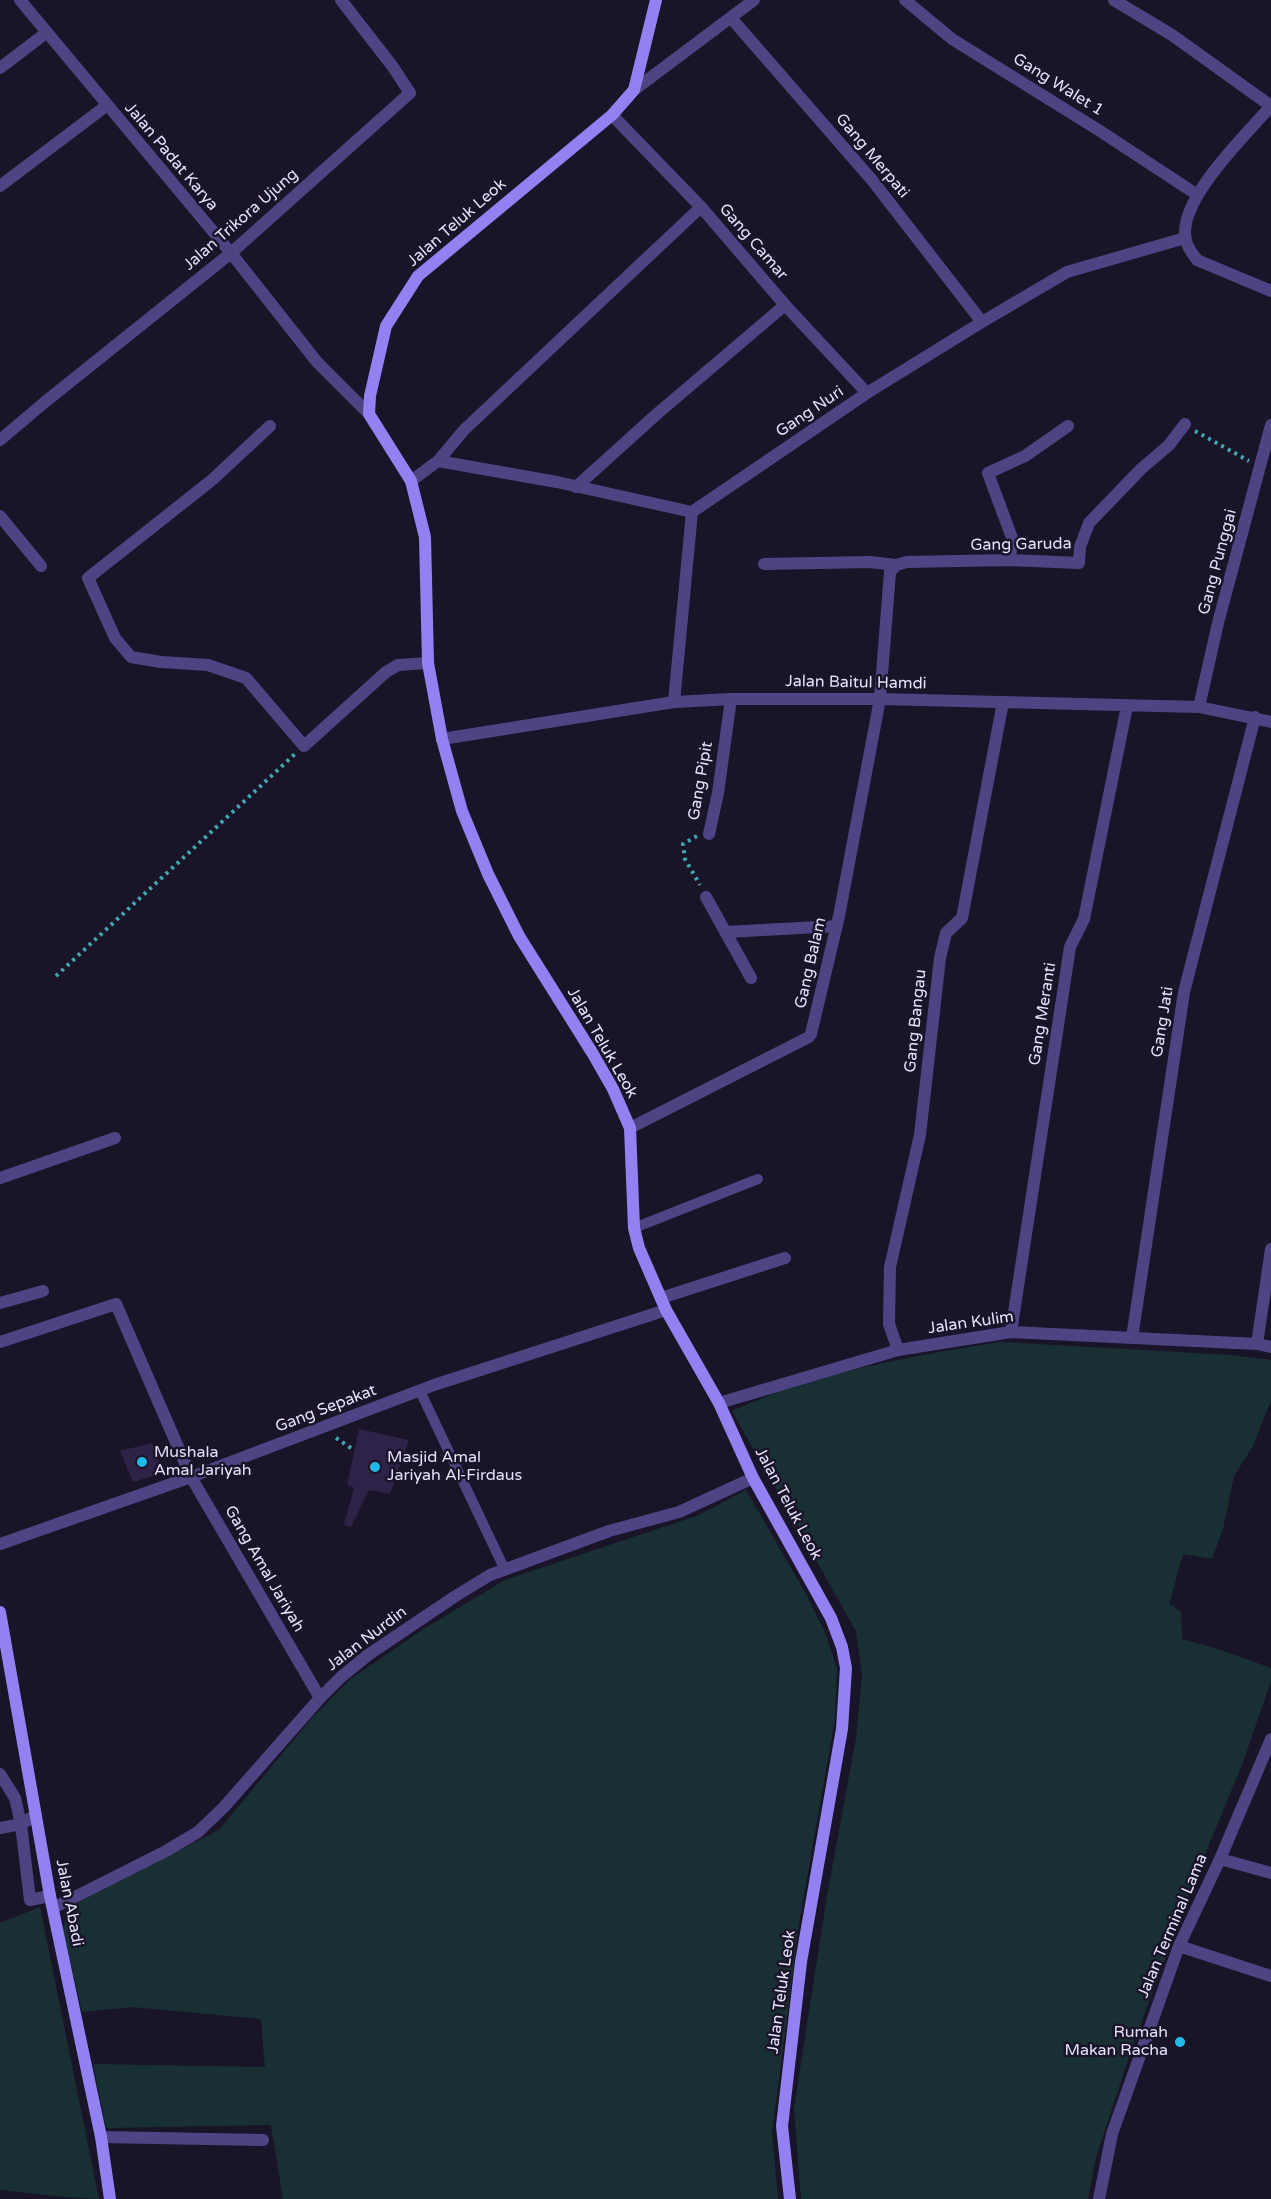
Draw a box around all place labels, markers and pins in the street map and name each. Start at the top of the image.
place label: Mushala Amal Jariyah [154,1443,251,1481]
place label: Masjid Amal Jariyah Al-Firdaus [387,1448,522,1486]
marker: Mushala Amal Jariyah [135,1455,149,1469]
marker: Masjid Amal Jariyah Al-Firdaus [368,1460,382,1474]
place label: Rumah Makan Racha [1064,2023,1168,2061]
marker: Rumah Makan Racha [1173,2035,1187,2049]

